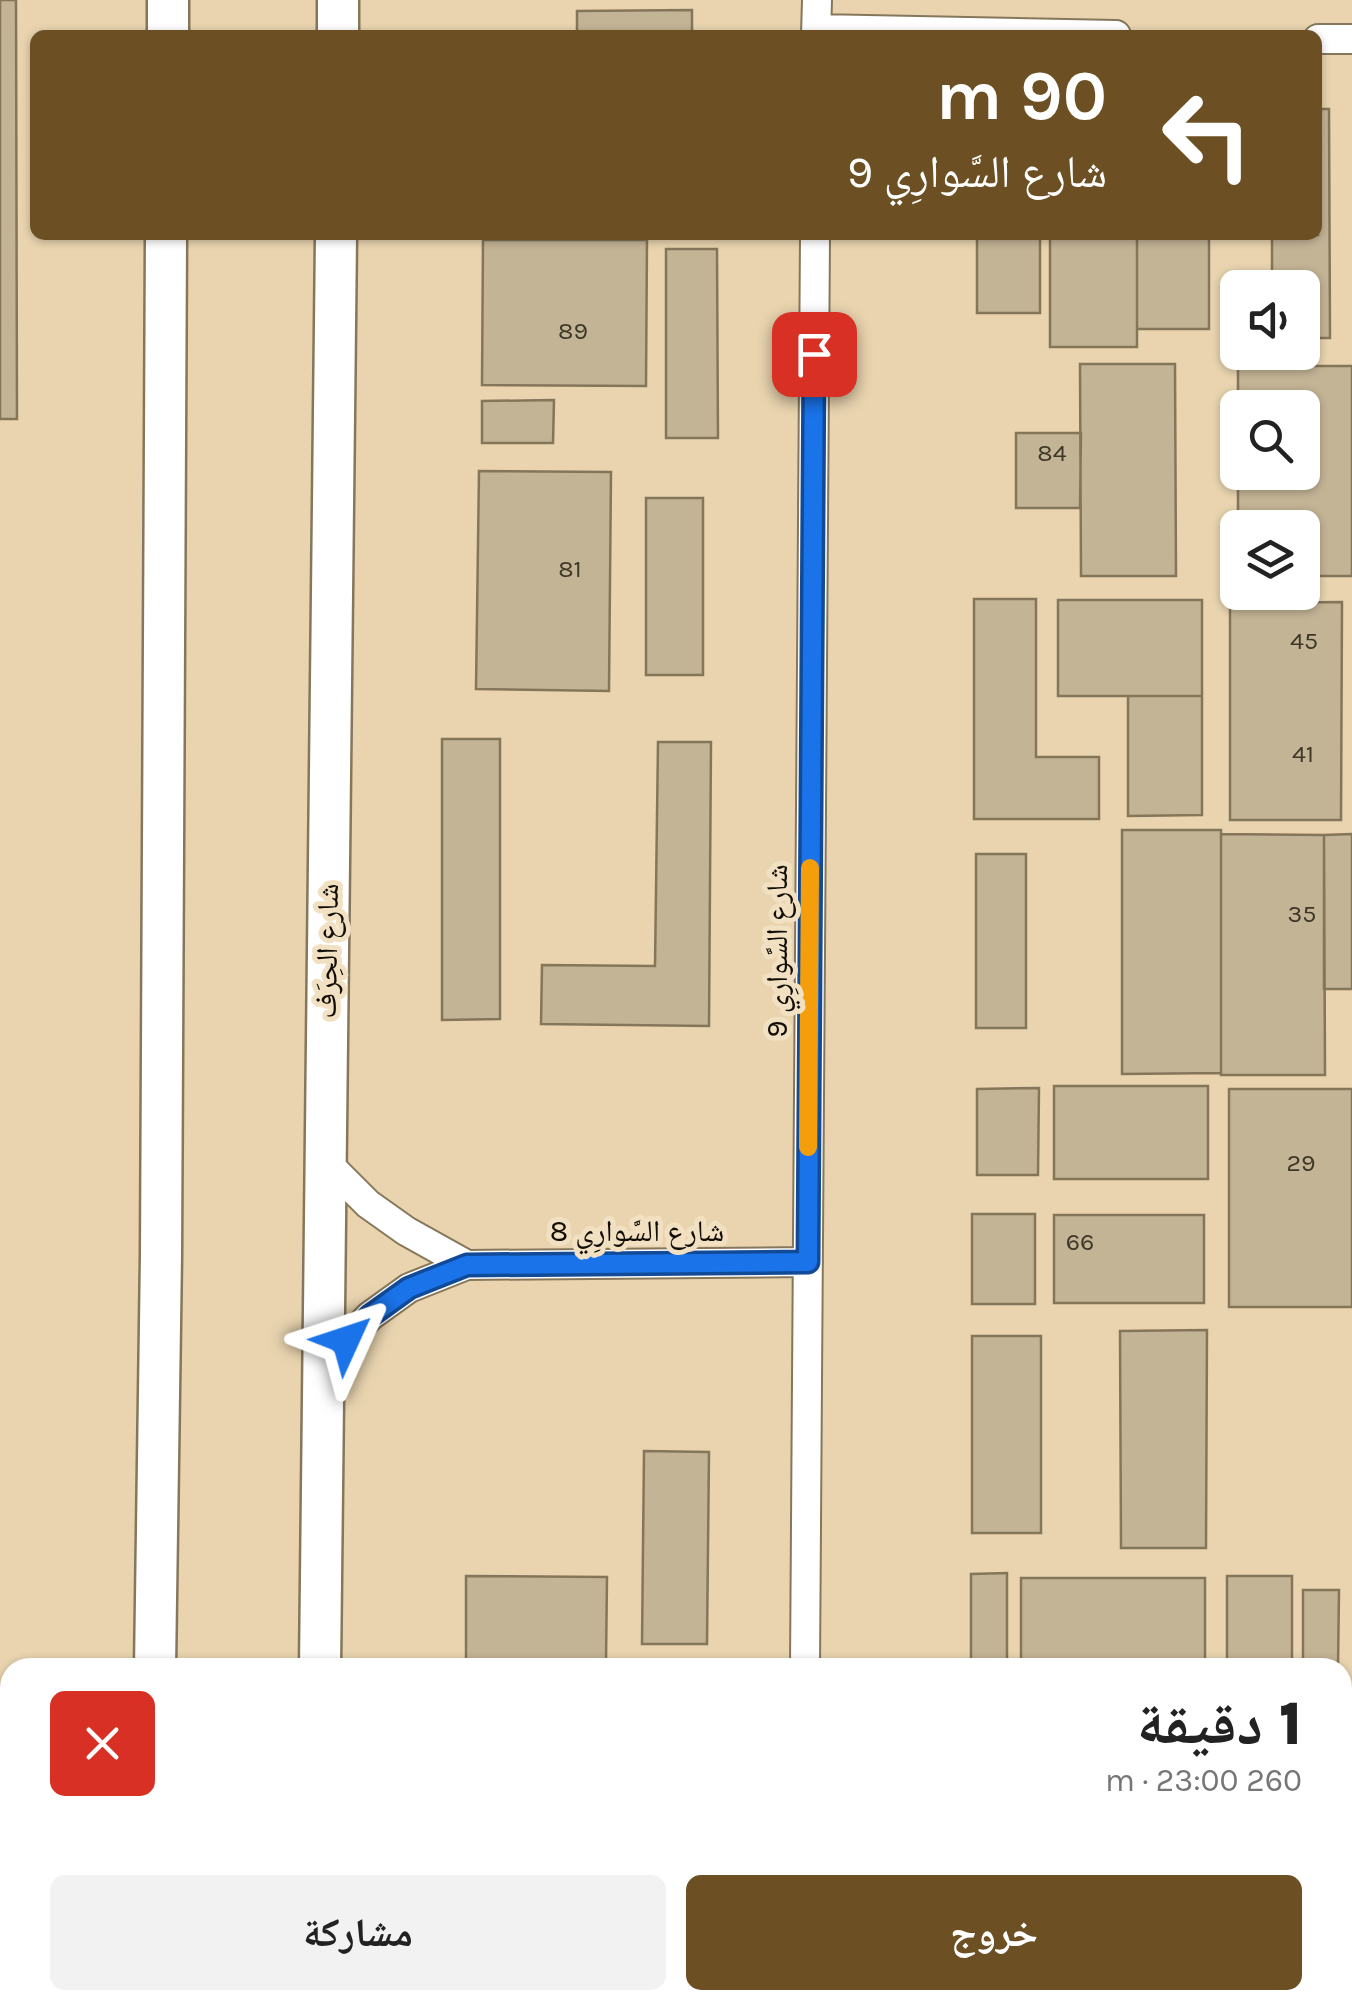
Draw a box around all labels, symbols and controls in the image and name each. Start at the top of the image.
text: 90 m [936,55,1107,137]
icon: left [1142,70,1272,200]
text: شارع السَّوارِي 9 [847,146,1107,198]
map controls [1220,270,1320,610]
button: sound [1220,270,1320,370]
pin [772,312,857,397]
house number: 89 [558,316,588,345]
icon: arrive [787,327,842,382]
button: search [1220,390,1320,490]
house number: 84 [1037,438,1067,467]
button: layers [1220,510,1320,610]
house number: 81 [558,554,582,583]
house number: 45 [1290,626,1318,655]
house number: 41 [1292,739,1314,768]
street label: شارع السَّوارِي 9 [759,864,801,1038]
street label: شارع الحِرَف [308,883,347,1019]
house number: 35 [1288,899,1316,928]
house number: 29 [1287,1148,1316,1177]
street label: شارع السَّوارِي 8 [550,1213,724,1255]
house number: 66 [1066,1227,1094,1256]
position arrow [294,1288,398,1392]
text: 1 دقيقة [1137,1689,1302,1759]
button: close [50,1691,155,1796]
text: 260 m · 23:00 [1105,1762,1302,1799]
button: مشاركة [50,1875,666,1990]
button: خروج [686,1875,1302,1990]

